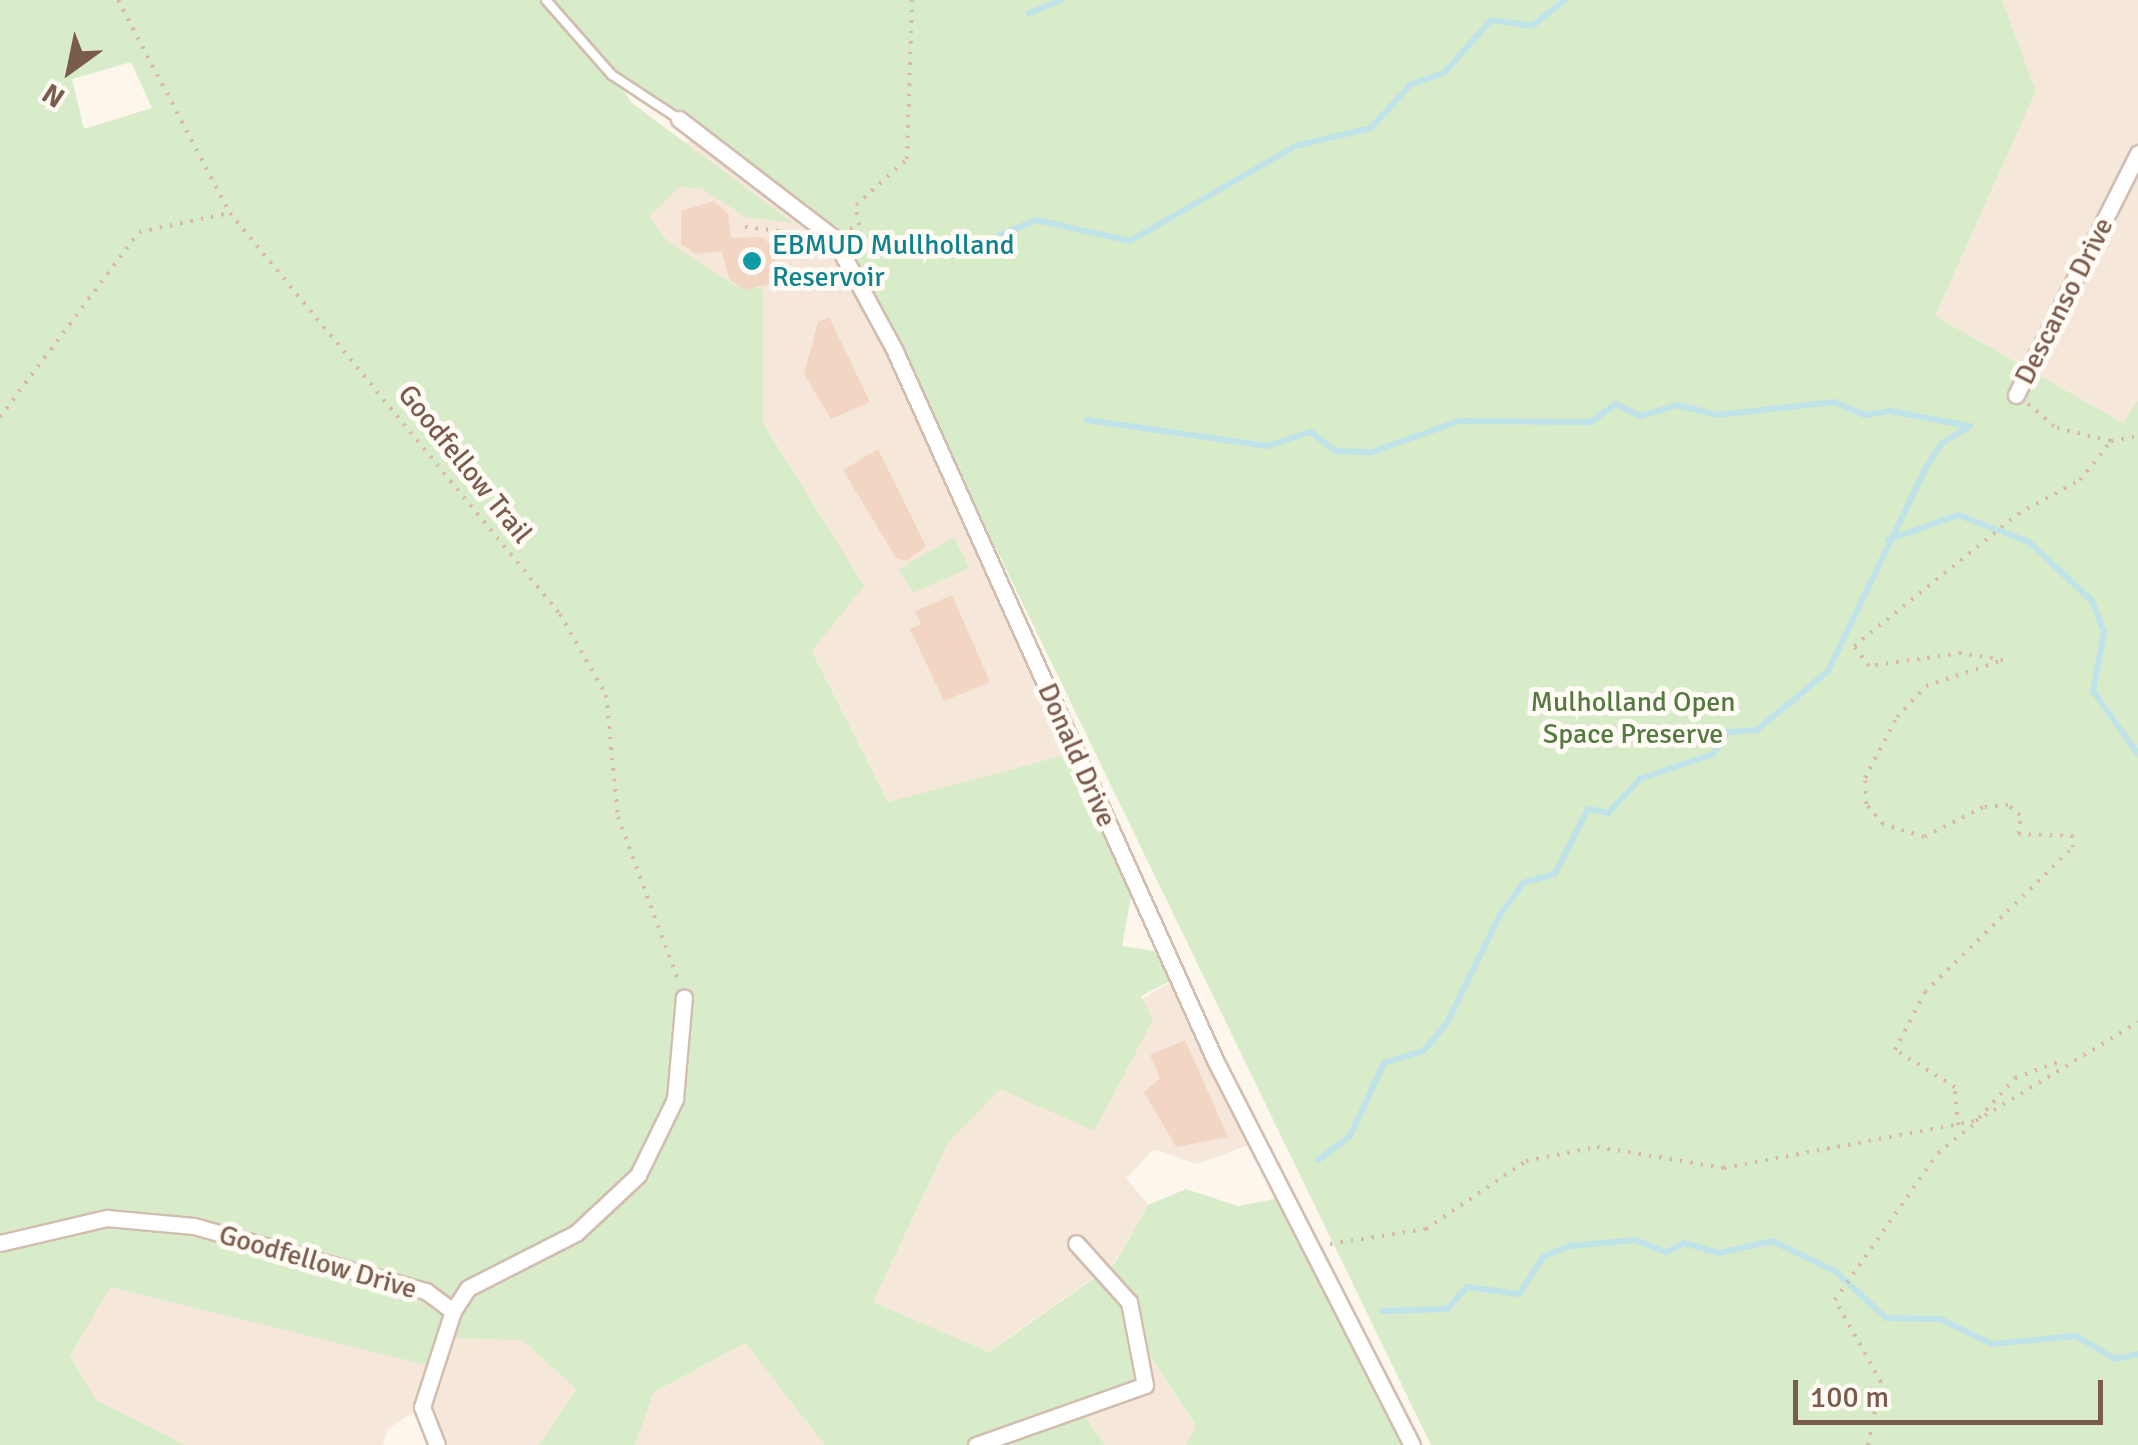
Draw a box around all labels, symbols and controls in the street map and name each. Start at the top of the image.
north arrow [20,20,120,120]
text: N [36,76,71,115]
street label: Descanso Drive [2008,212,2120,390]
place label: EBMUD Mullholland Reservoir [772,228,1015,294]
marker: EBMUD Mullholland Reservoir [741,250,763,272]
street label: Goodfellow Trail [391,378,539,550]
street label: Donald Drive [1030,678,1124,832]
park label: Mulholland Open Space Preserve [1530,685,1736,751]
street label: Goodfellow Drive [215,1218,421,1306]
scale bar [1798,1360,2108,1422]
text: 100 m [1810,1379,1889,1416]

